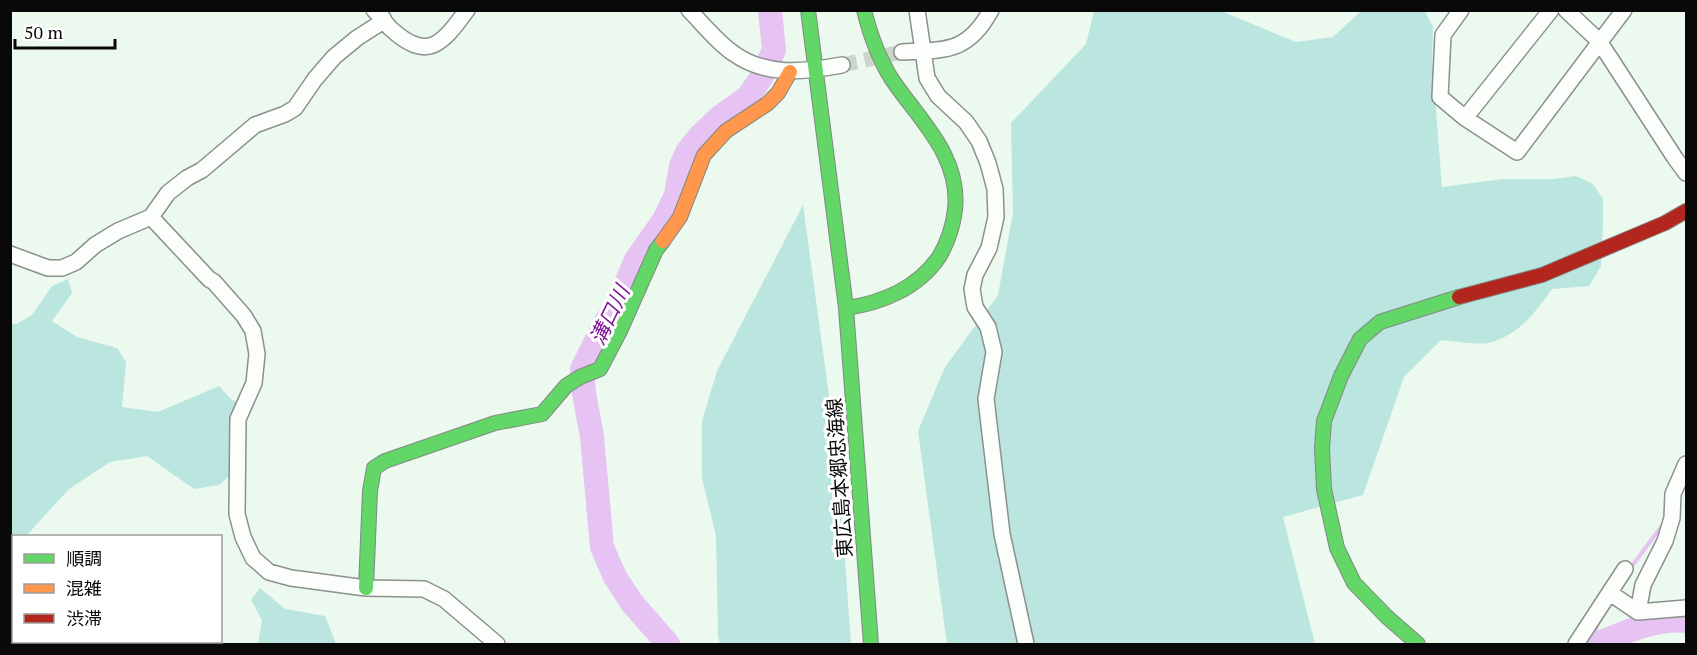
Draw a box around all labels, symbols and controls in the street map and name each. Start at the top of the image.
scale bar [15,12,116,50]
text: 50 m [24,20,64,44]
water label: 溝口川 [583,279,636,349]
street label: 東広島本郷忠海線 [820,397,858,559]
legend [12,535,222,643]
text: 順調 [66,546,102,570]
text: 混雑 [66,576,102,600]
text: 渋滞 [66,606,102,630]

